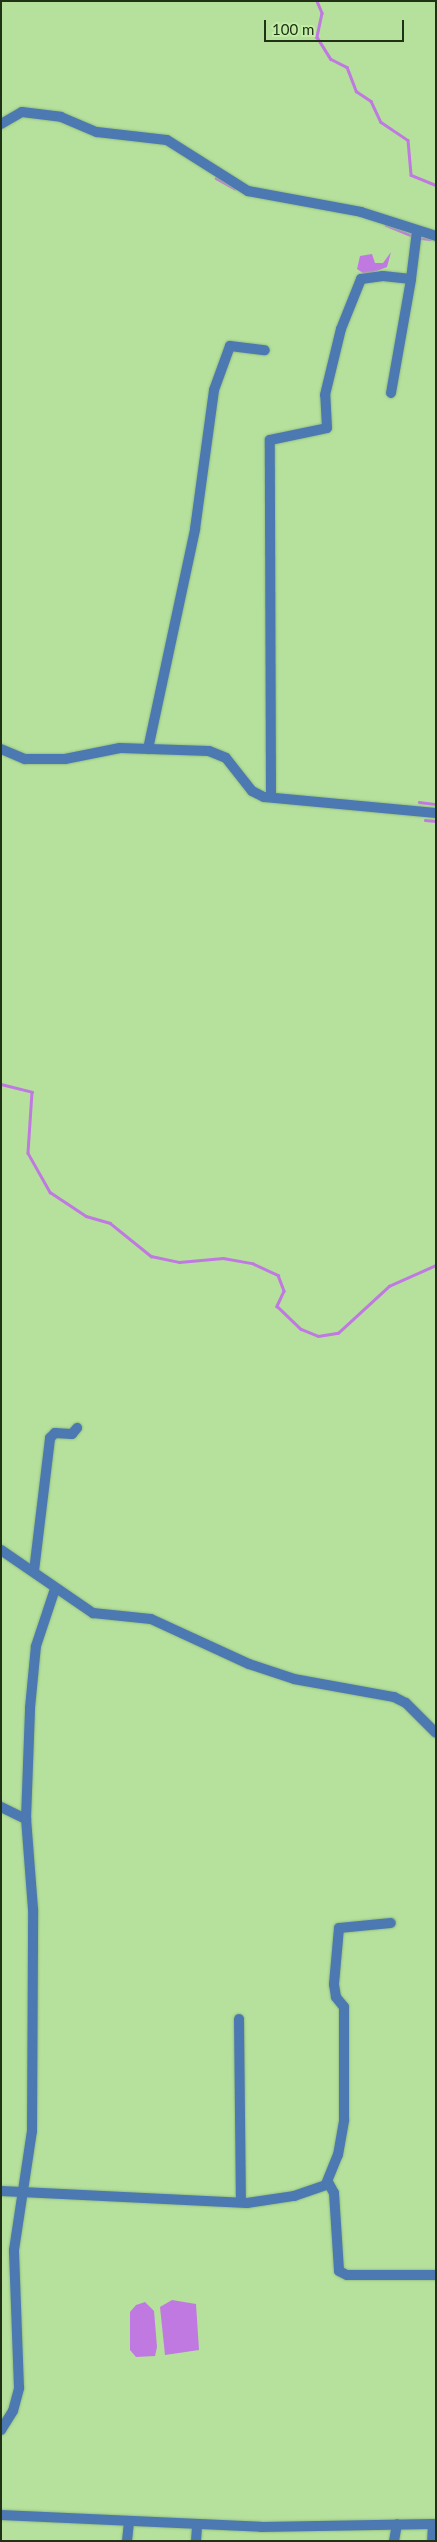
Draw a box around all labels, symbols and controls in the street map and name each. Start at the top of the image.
scale bar [267,10,407,42]
text: 100 m [272,20,314,38]

